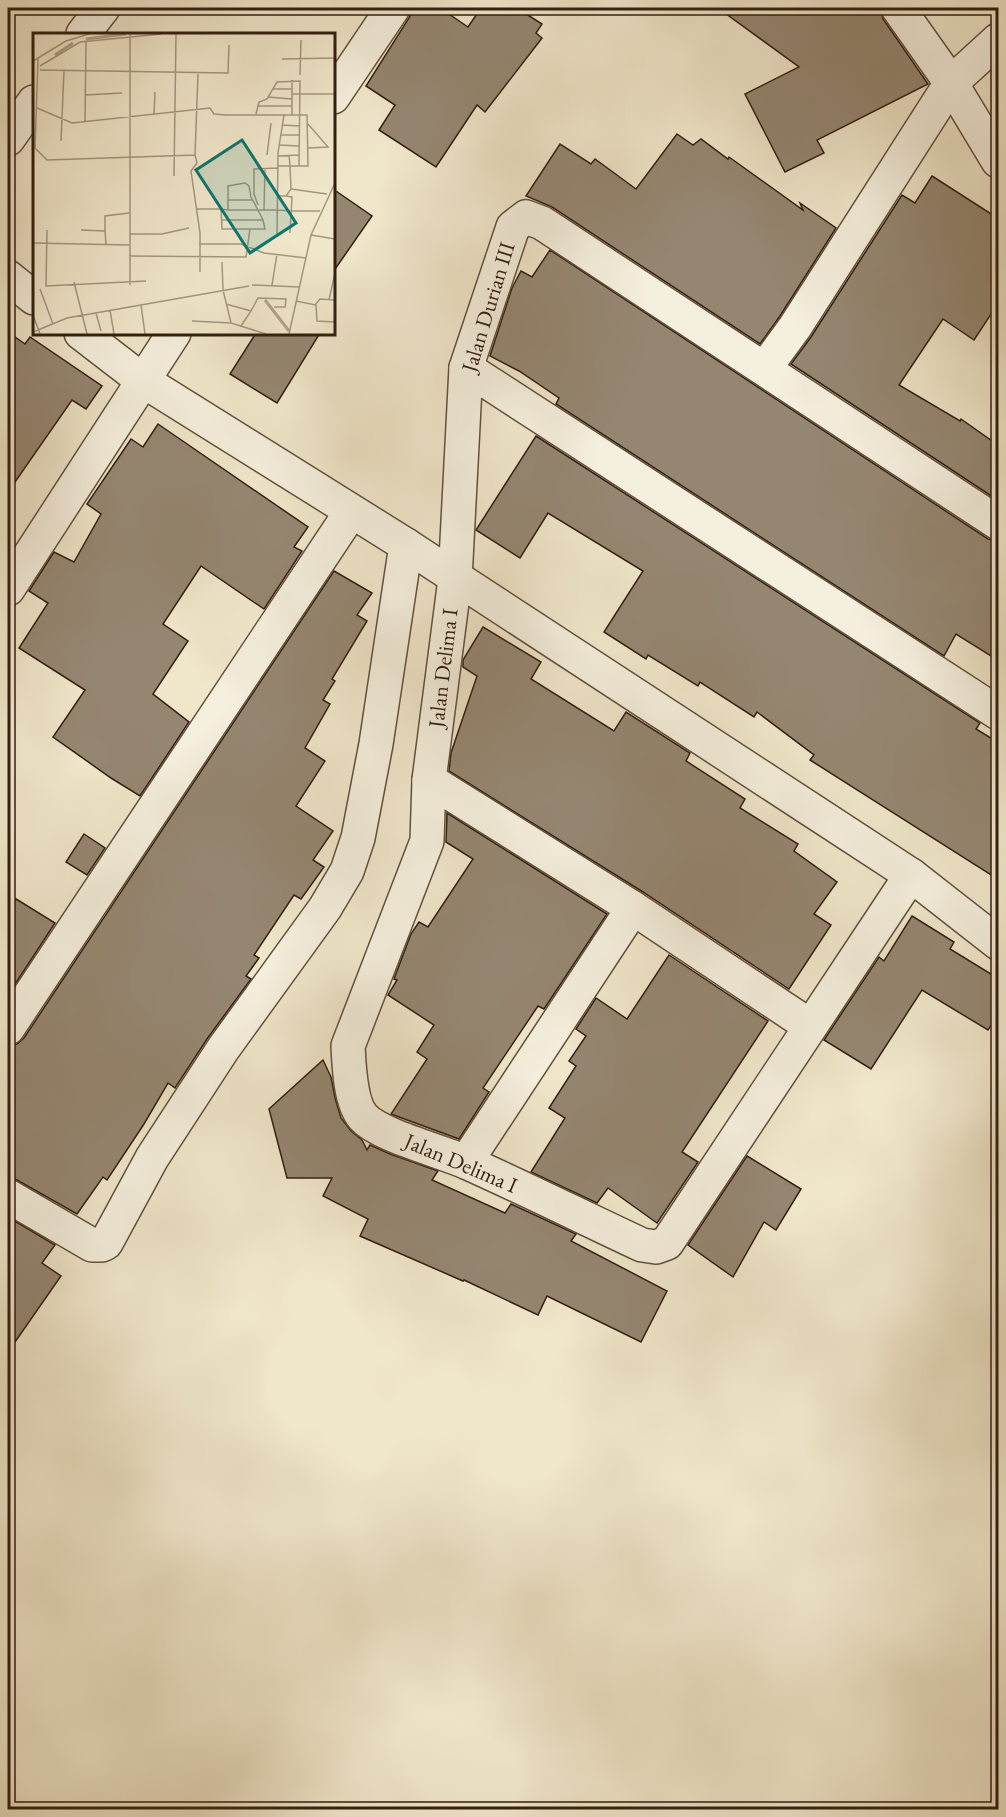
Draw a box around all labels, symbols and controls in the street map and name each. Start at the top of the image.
inset map [33,33,334,334]
street label: Jalan Durian III [454,238,522,377]
street label: Jalan Delima I [421,606,465,731]
street label: Jalan Delima I [398,1125,522,1200]

